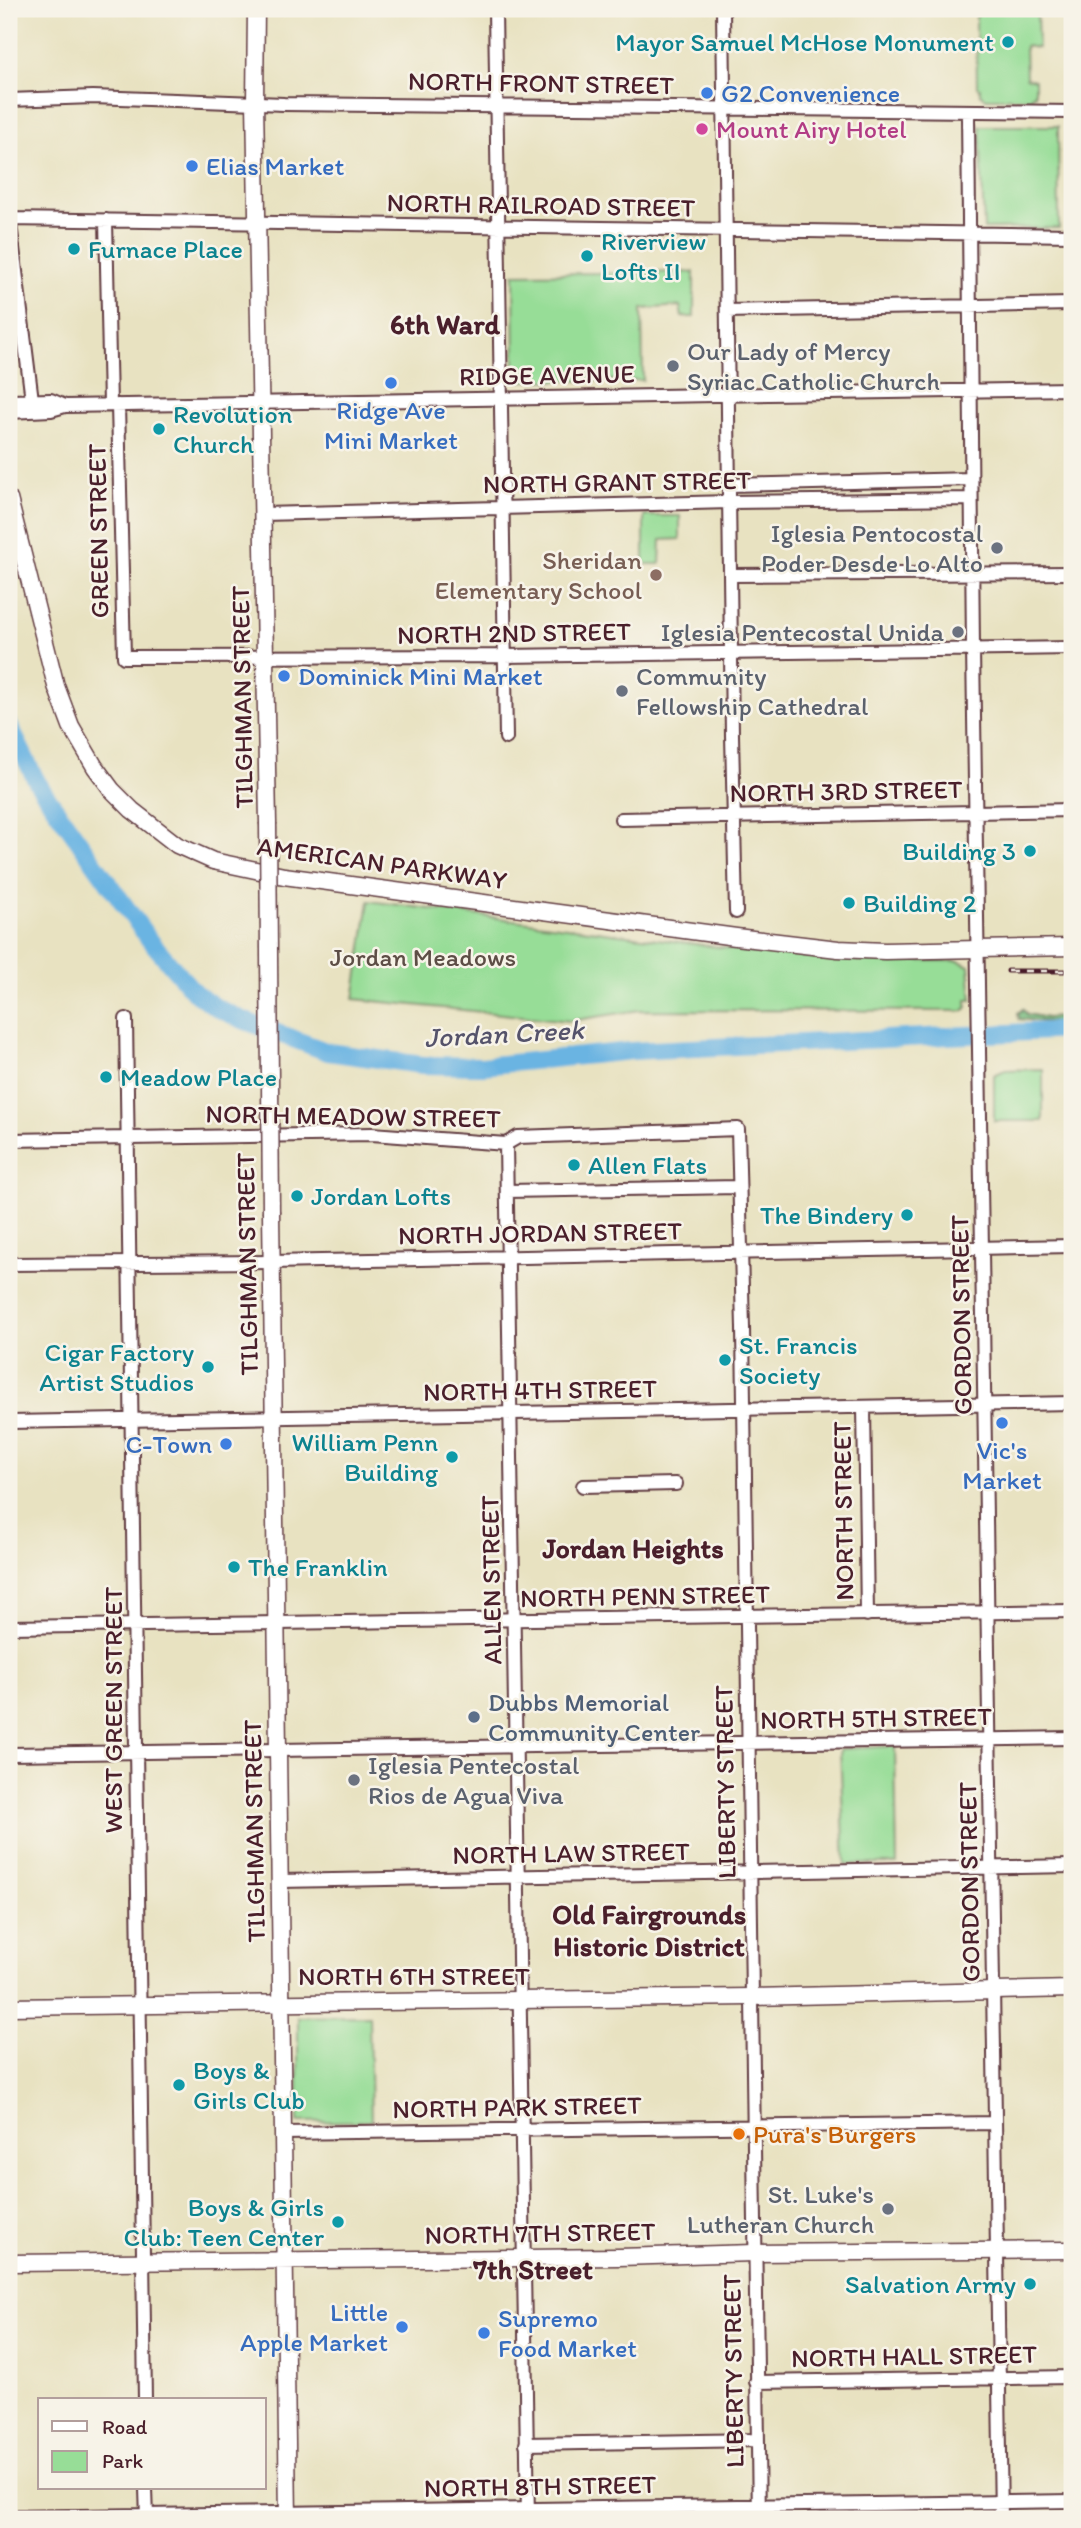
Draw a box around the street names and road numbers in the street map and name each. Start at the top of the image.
street label: NORTH FRONT STREET [408,65,675,101]
street label: NORTH RAILROAD STREET [386,186,696,224]
street label: RIDGE AVENUE [459,357,635,393]
street label: GREEN STREET [80,443,116,619]
street label: NORTH GRANT STREET [483,464,752,500]
street label: TILGHMAN STREET [224,585,260,809]
street label: NORTH 2ND STREET [397,615,632,651]
street label: NORTH 3RD STREET [729,773,963,809]
street label: AMERICAN PARKWAY [255,830,509,896]
street label: NORTH MEADOW STREET [205,1097,501,1135]
street label: TILGHMAN STREET [229,1152,265,1376]
street label: GORDON STREET [943,1214,979,1416]
street label: NORTH JORDAN STREET [398,1215,683,1251]
street label: NORTH 4TH STREET [423,1372,658,1408]
street label: NORTH STREET [825,1421,861,1601]
street label: ALLEN STREET [474,1495,508,1665]
street label: NORTH PENN STREET [520,1578,771,1614]
street label: WEST GREEN STREET [97,1586,129,1833]
street label: LIBERTY STREET [707,1684,743,1879]
street label: NORTH 5TH STREET [760,1700,993,1736]
street label: TILGHMAN STREET [236,1719,272,1943]
street label: GORDON STREET [951,1781,987,1983]
street label: NORTH LAW STREET [452,1835,690,1871]
street label: NORTH 6TH STREET [298,1960,530,1992]
street label: NORTH PARK STREET [392,2089,642,2125]
street label: NORTH 7TH STREET [424,2215,656,2251]
street label: LIBERTY STREET [715,2273,751,2468]
street label: NORTH HALL STREET [791,2338,1038,2374]
street label: NORTH 8TH STREET [424,2468,657,2504]

